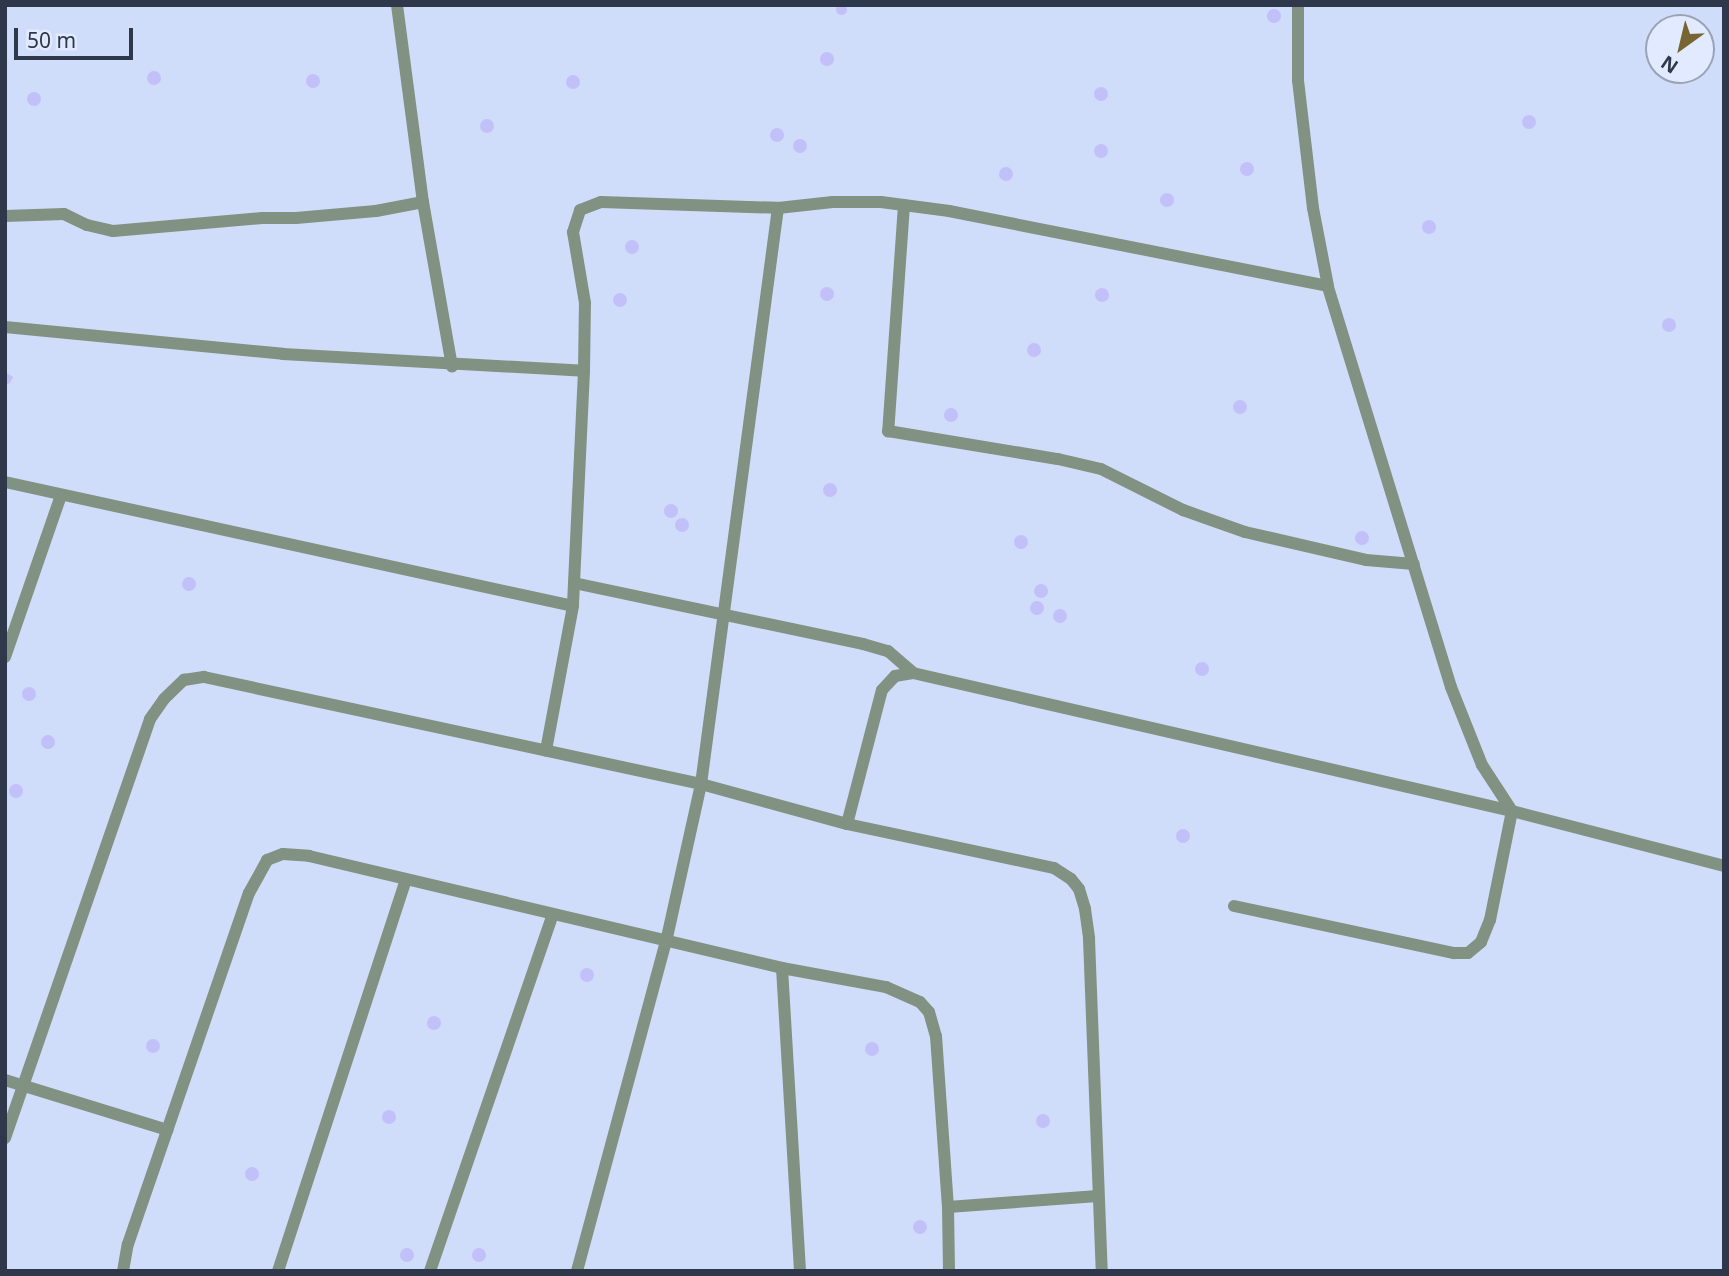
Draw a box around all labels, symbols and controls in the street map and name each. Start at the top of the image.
scale bar [18,14,136,58]
north arrow [1645,14,1715,84]
text: 50 m [27,26,76,54]
text: N [1656,50,1683,80]

